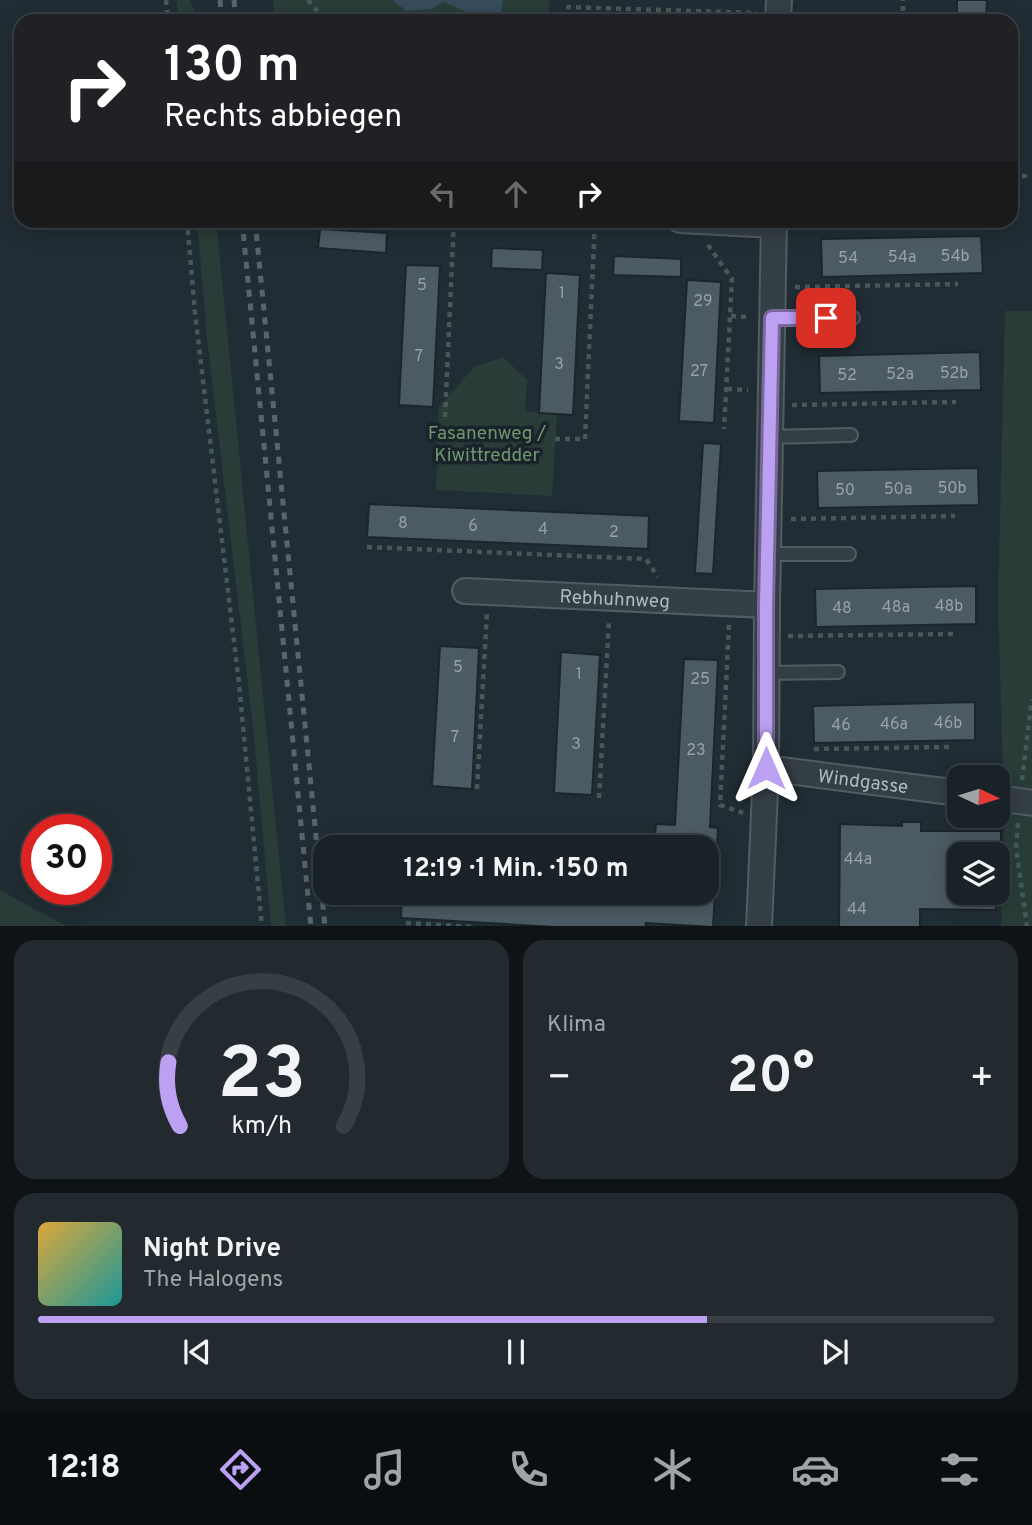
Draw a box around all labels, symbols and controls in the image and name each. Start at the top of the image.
text: 130 m [164,37,300,99]
icon: right [49,42,140,133]
text: Rechts abbiegen [164,98,402,138]
icon: left [424,175,462,213]
icon: ahead [497,175,535,213]
icon: right [570,175,608,213]
house number: 54b [940,247,970,267]
house number: 54a [888,248,916,268]
house number: 54 [838,249,858,269]
house number: 5 [417,276,427,296]
house number: 1 [559,284,565,304]
pin [796,288,856,348]
house number: 29 [693,292,713,312]
icon: arrive [807,299,845,337]
house number: 7 [415,347,423,367]
house number: 3 [554,355,564,375]
house number: 27 [690,362,708,382]
house number: 52b [940,364,968,384]
house number: 52a [886,365,914,385]
house number: 52 [837,366,857,386]
park label: Fasanenweg / Kiwittredder [428,422,546,468]
house number: 50b [937,479,967,499]
house number: 50a [884,480,912,500]
house number: 50 [835,481,855,501]
house number: 8 [398,514,408,534]
house number: 6 [468,517,478,537]
house number: 4 [538,520,548,540]
house number: 2 [609,523,619,543]
street label: Rebhuhnweg [559,585,671,614]
house number: 48b [935,597,963,617]
house number: 48a [882,598,910,618]
house number: 48 [832,599,852,619]
house number: 5 [453,658,463,678]
house number: 1 [576,665,582,685]
house number: 25 [690,670,710,690]
house number: 46b [934,714,962,734]
house number: 46a [880,715,908,735]
house number: 46 [831,716,851,736]
house number: 7 [451,728,459,748]
position arrow [729,731,803,805]
house number: 3 [571,735,581,755]
house number: 23 [686,741,706,761]
street label: Windgasse [816,765,910,800]
north arrow [947,765,1010,828]
map controls [947,765,1010,905]
speed limit sign: 30 [21,814,112,905]
button: layers [947,842,1010,905]
house number: 44a [844,850,872,870]
text: 12:19 · 1 Min. · 150 m [404,853,628,886]
house number: 44 [847,900,867,920]
text: Klima [547,1011,606,1040]
text: 23 [217,1032,306,1124]
text: 20° [727,1045,814,1111]
text: − [547,1055,572,1104]
text: + [969,1055,994,1104]
text: km/h [231,1110,292,1142]
text: Night Drive [143,1233,281,1266]
text: The Halogens [143,1266,283,1295]
icon: previous [178,1333,216,1371]
icon: pause [497,1333,535,1371]
icon: next [816,1333,854,1371]
icon: directions [216,1445,265,1494]
icon: music [360,1445,409,1494]
icon: phone [504,1445,553,1494]
icon: climate [648,1445,697,1494]
icon: car [791,1445,840,1494]
icon: filters [935,1445,984,1494]
text: 12:18 [47,1449,121,1489]

